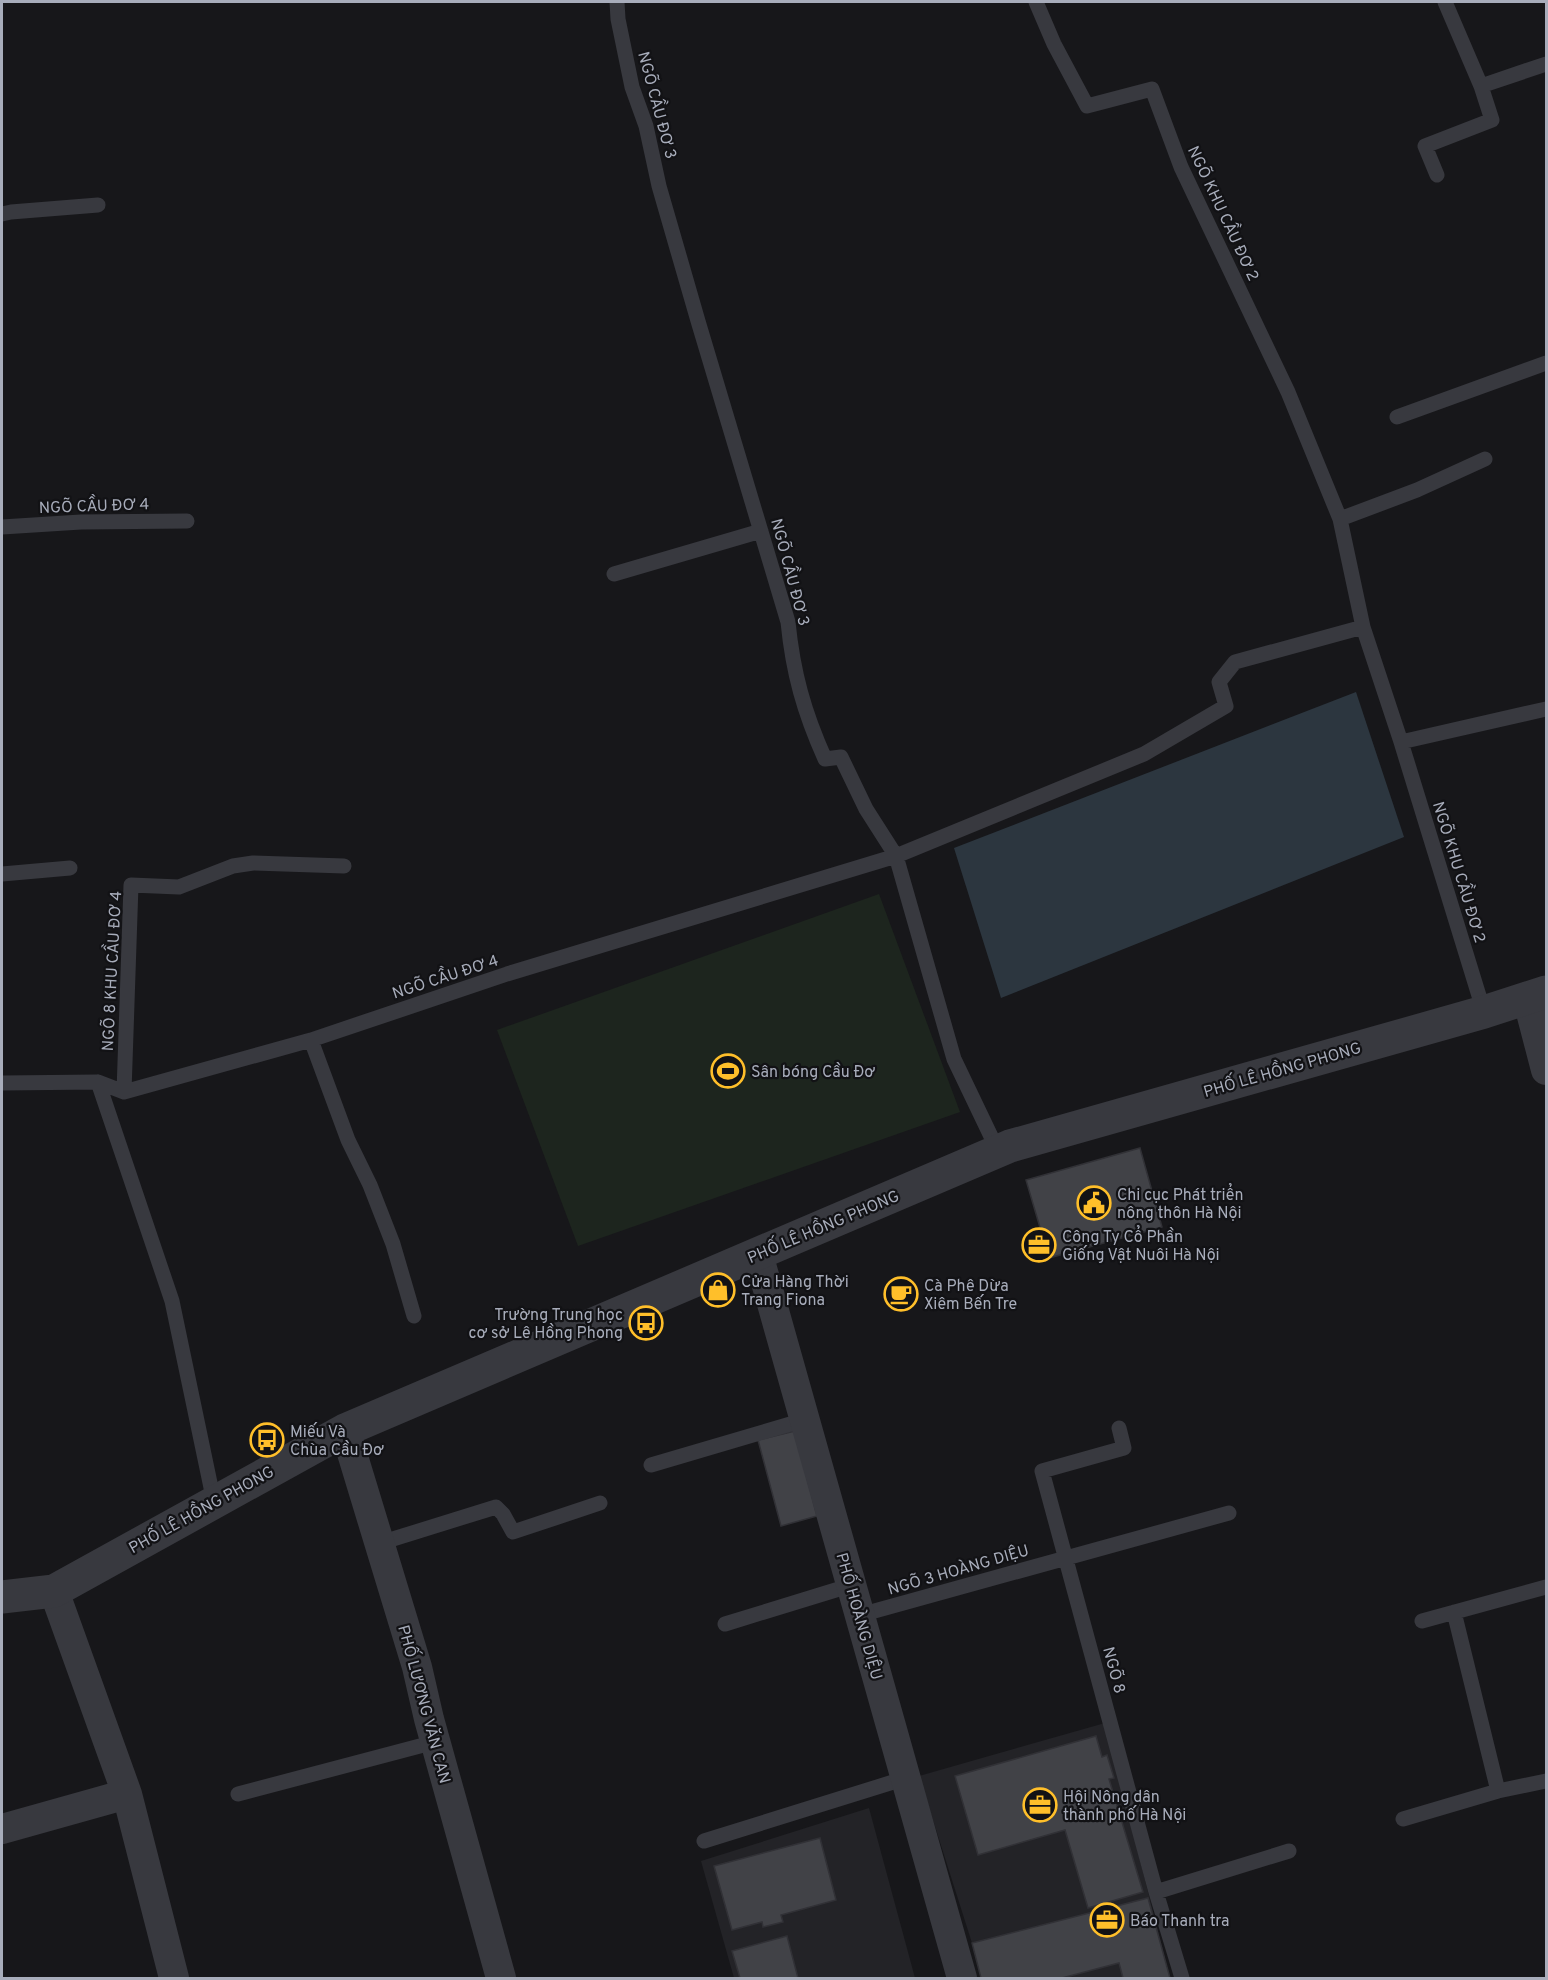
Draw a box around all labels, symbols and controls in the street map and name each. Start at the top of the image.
street label: NGÕ CẦU ĐƠ 3 [632,48,685,161]
street label: NGÕ KHU CẦU ĐƠ 2 [1182,141,1267,285]
street label: NGÕ CẦU ĐƠ 4 [38,490,150,519]
street label: NGÕ CẦU ĐƠ 3 [765,515,818,628]
street label: NGÕ KHU CẦU ĐƠ 2 [1427,798,1494,946]
street label: NGÕ 8 KHU CẦU ĐƠ 4 [94,890,127,1052]
street label: NGÕ CẦU ĐƠ 4 [388,947,501,1004]
street label: PHỐ LÊ HỒNG PHONG [1200,1034,1364,1103]
sports icon: Sân bóng Cầu Đơ [710,1053,746,1089]
place label: Sân bóng Cầu Đơ [751,1062,875,1083]
street label: PHỐ LÊ HỒNG PHONG [743,1182,903,1269]
place label: Chi cục Phát triển nông thôn Hà Nội [1117,1183,1243,1224]
public building icon: Chi cục Phát triển nông thôn Hà Nội [1076,1185,1112,1221]
place label: Công Ty Cổ Phần Giống Vật Nuôi Hà Nội [1062,1225,1220,1266]
office icon: Công Ty Cổ Phần Giống Vật Nuôi Hà Nội [1021,1227,1057,1263]
shop icon: Cửa Hàng Thời Trang Fiona [700,1272,736,1308]
place label: Cửa Hàng Thời Trang Fiona [741,1273,849,1311]
cafe icon: Cà Phê Dừa Xiêm Bến Tre [883,1276,919,1312]
place label: Cà Phê Dừa Xiêm Bến Tre [924,1277,1017,1315]
bus stop icon: Trường Trung học cơ sở Lê Hồng Phong [628,1305,664,1341]
place label: Trường Trung học cơ sở Lê Hồng Phong [468,1306,623,1344]
bus stop icon: Miếu Và Chùa Cầu Đơ [249,1422,285,1458]
place label: Miếu Và Chùa Cầu Đơ [290,1422,384,1461]
street label: PHỐ LÊ HỒNG PHONG [123,1458,278,1559]
street label: NGÕ 3 HOÀNG DIỆU [885,1538,1031,1601]
street label: PHỐ HOÀNG DIỆU [830,1549,891,1682]
street label: PHỐ LƯƠNG VĂN CAN [392,1622,459,1786]
street label: NGÕ 8 [1097,1644,1132,1696]
office icon: Hội Nông dân thành phố Hà Nội [1022,1787,1058,1823]
place label: Hội Nông dân thành phố Hà Nội [1063,1788,1186,1826]
office icon: Báo Thanh tra [1089,1902,1125,1938]
place label: Báo Thanh tra [1130,1912,1230,1932]

